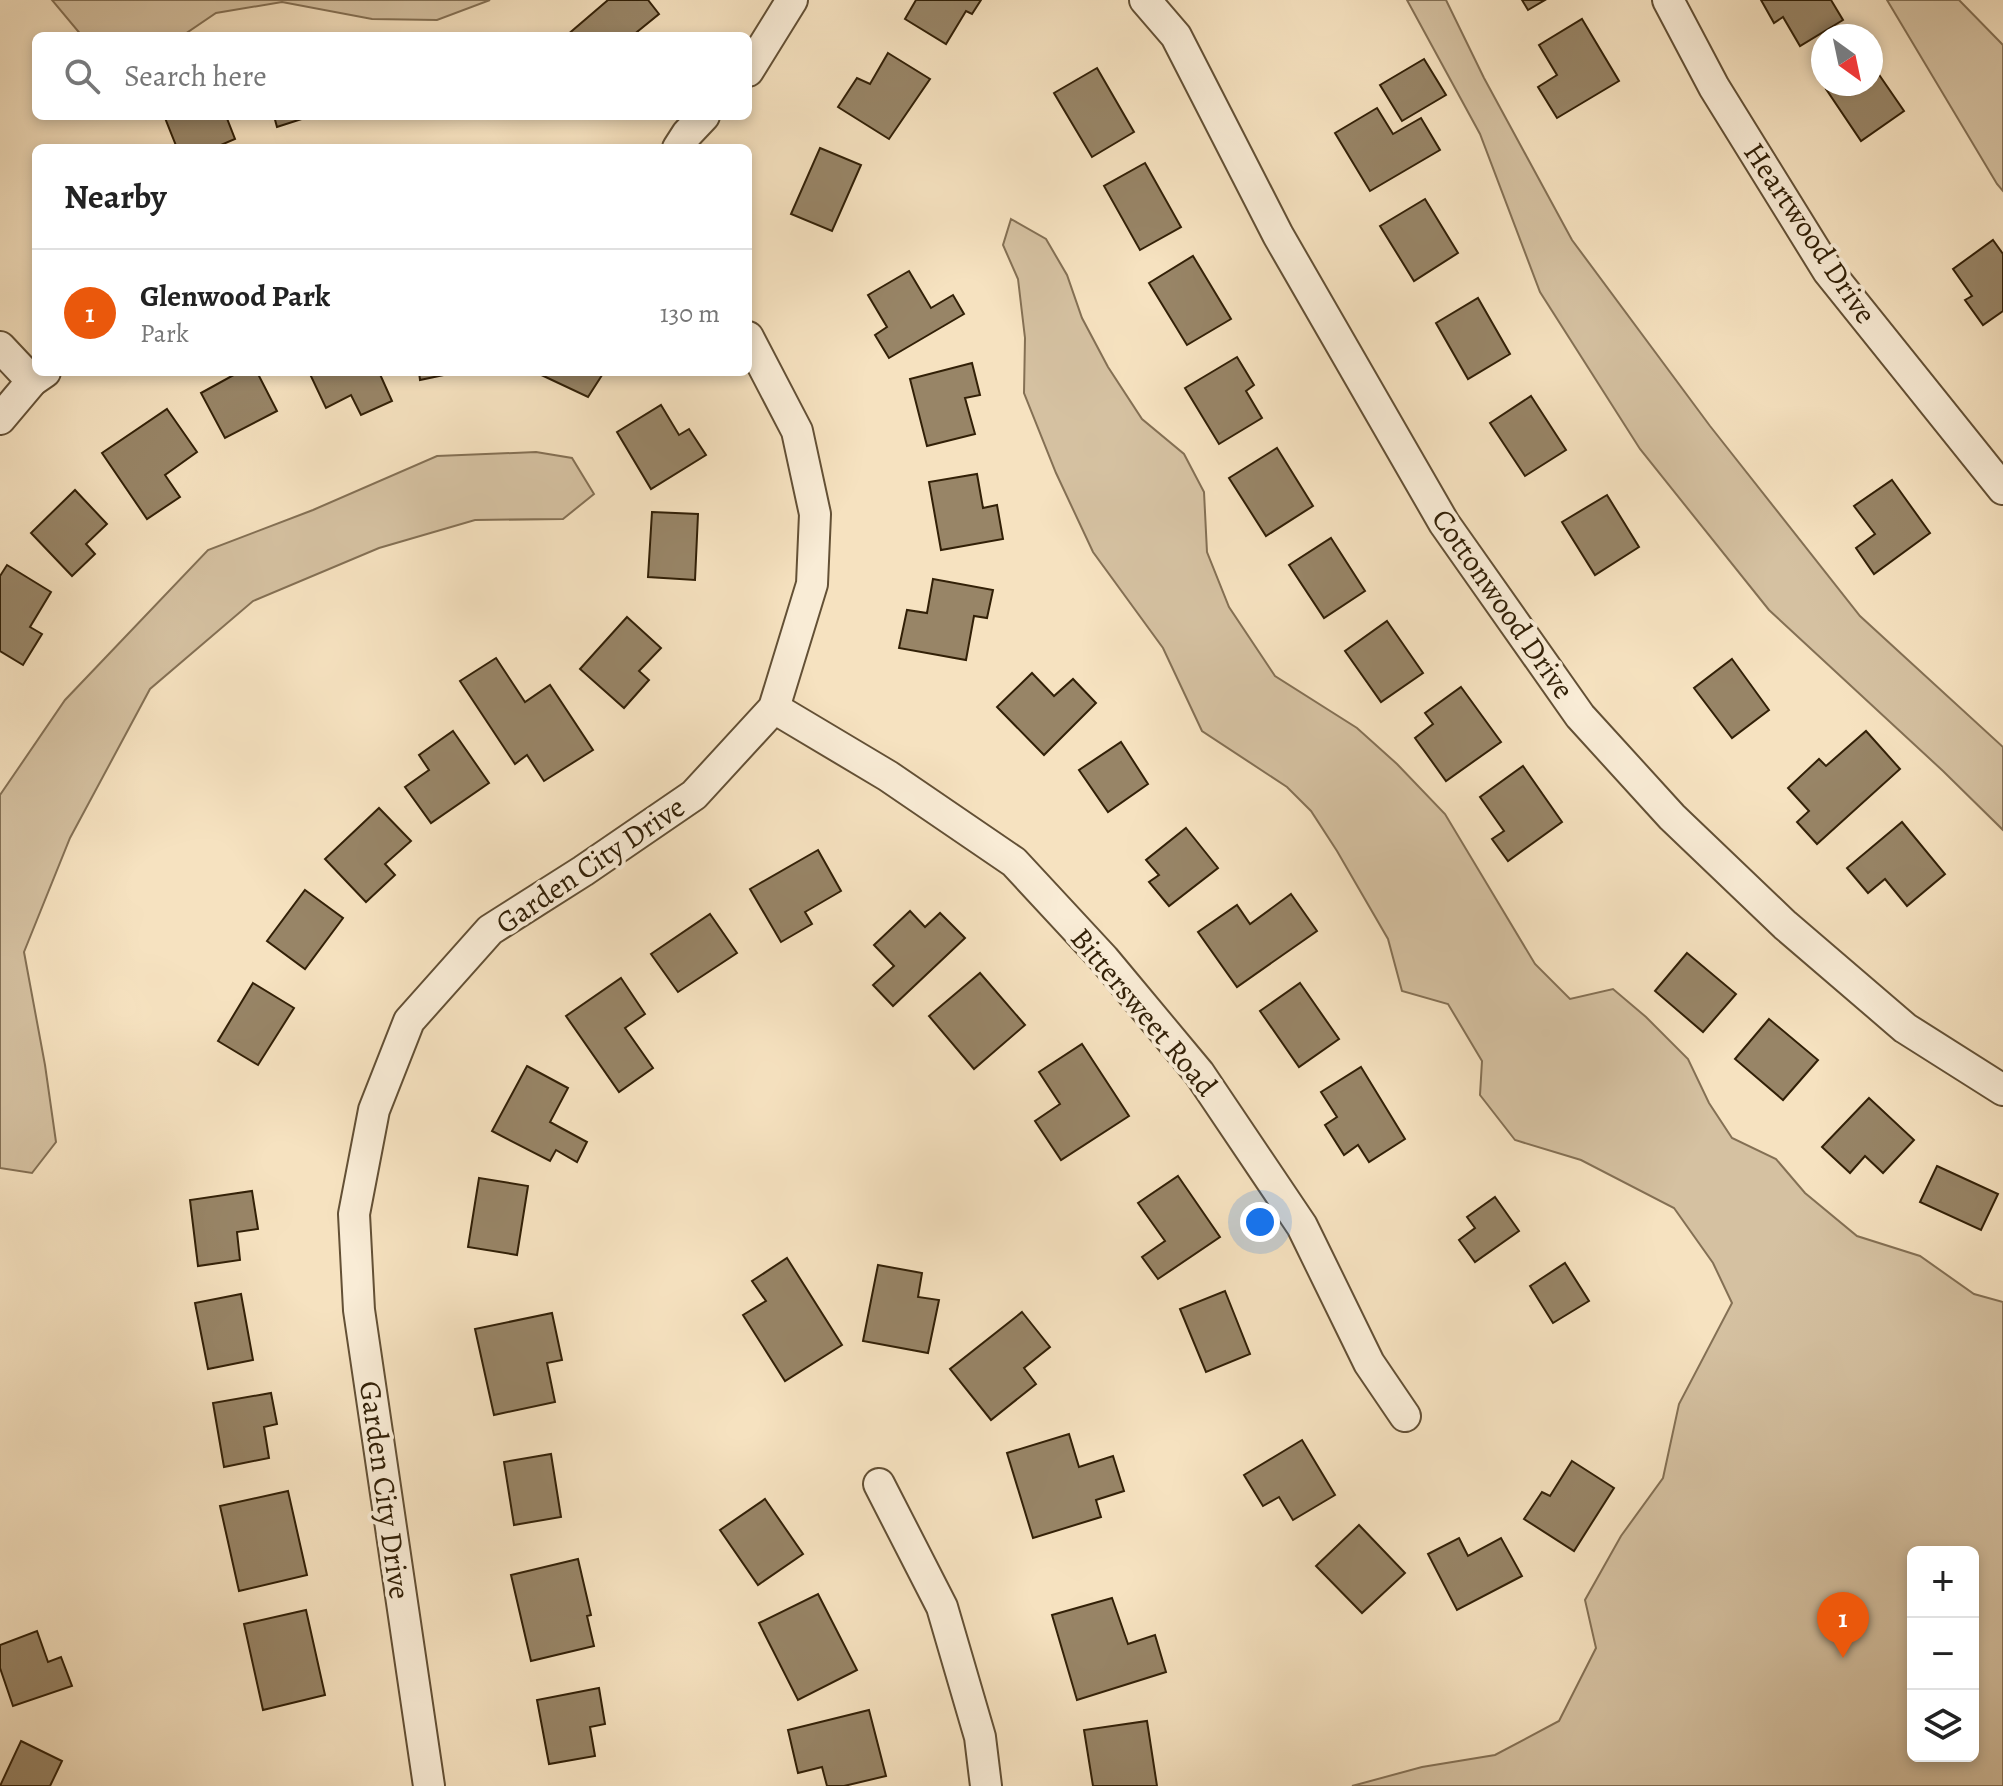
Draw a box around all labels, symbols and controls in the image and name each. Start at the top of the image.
north arrow [1811,24,1883,96]
search box [32,32,752,120]
icon: search [60,54,104,98]
text: Search here [124,56,267,96]
street label: Heartwood Drive [1734,134,1886,332]
text: Nearby [64,173,167,220]
text: Glenwood Park [140,276,330,316]
text: 1 [85,296,95,331]
text: 130 m [660,296,720,331]
text: Park [140,316,189,351]
street label: Cottonwood Drive [1422,501,1584,707]
street label: Garden City Drive [488,787,692,943]
street label: Bittersweet Road [1062,919,1227,1105]
your location [1240,1202,1280,1242]
street label: Garden City Drive [350,1378,420,1602]
map controls [1907,1546,1979,1762]
button: + [1907,1546,1979,1618]
pin: 1 [1817,1592,1869,1658]
button: − [1907,1618,1979,1690]
button: layers [1907,1690,1979,1762]

